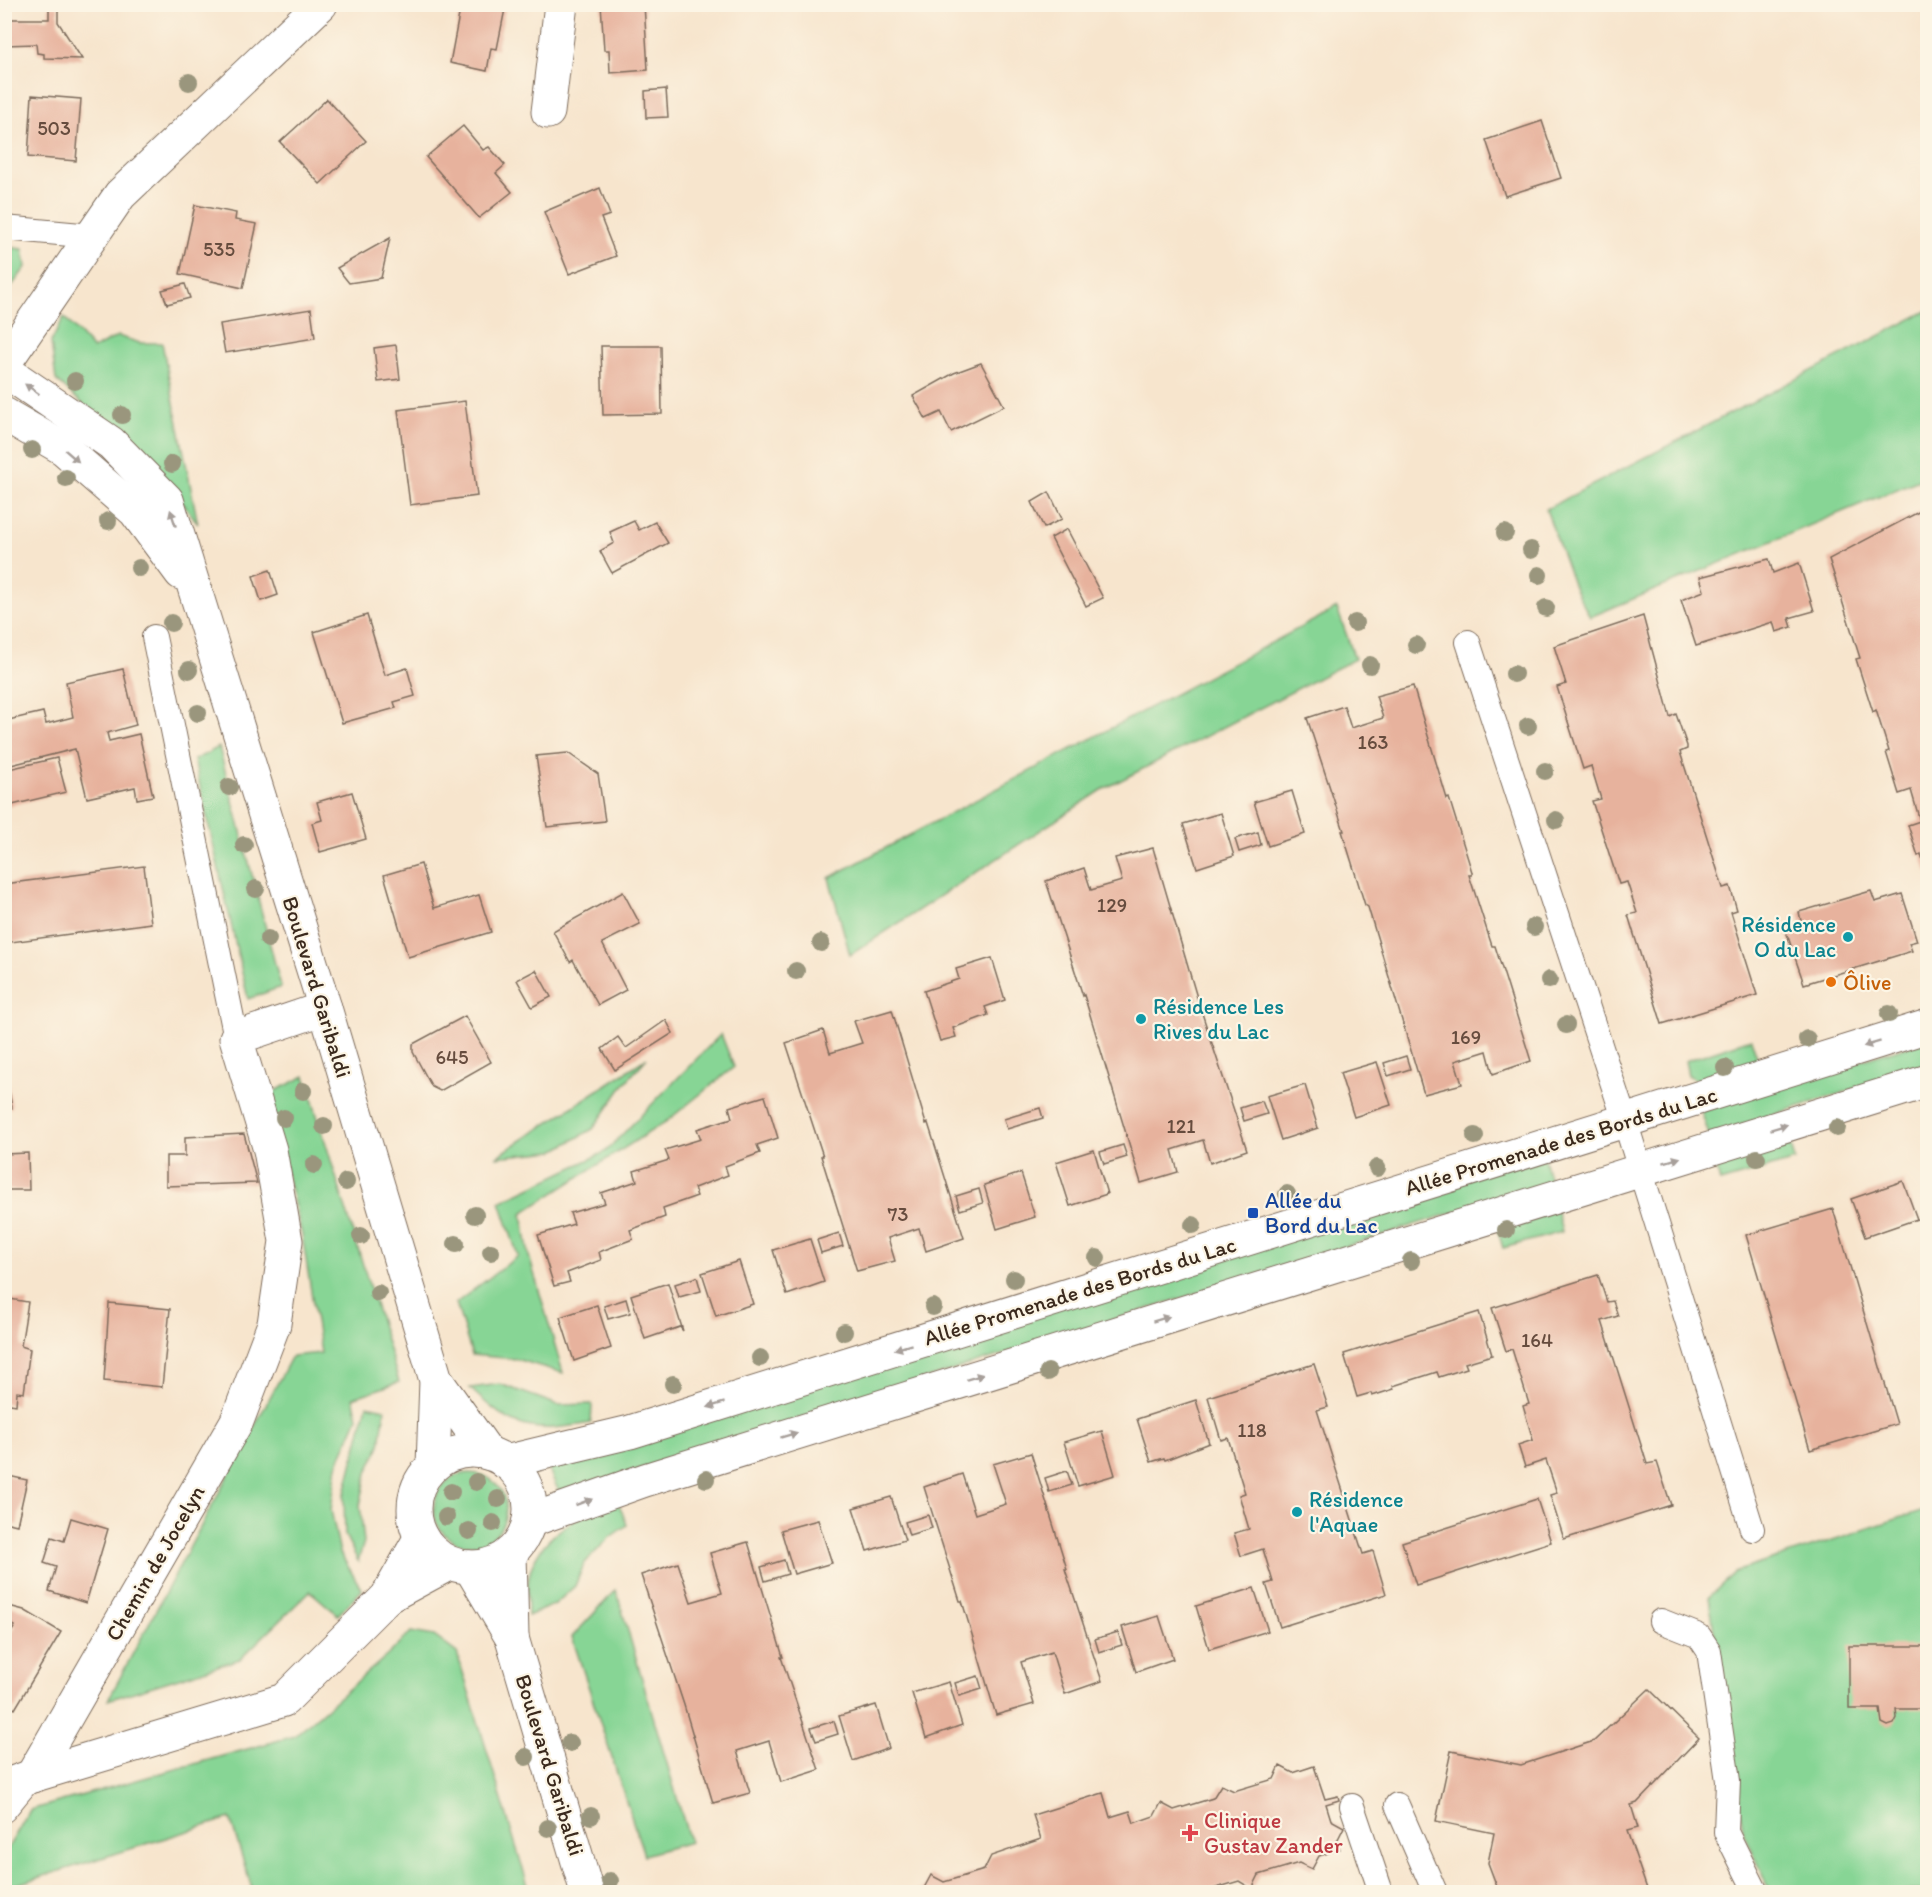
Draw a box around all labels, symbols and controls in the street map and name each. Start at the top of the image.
house number: 503 [37,116,71,140]
house number: 535 [203,237,235,261]
one-way arrow [24,383,40,395]
one-way arrow [64,449,79,462]
one-way arrow [167,509,177,527]
house number: 163 [1358,730,1388,754]
street label: Boulevard Garibaldi [277,893,357,1081]
house number: 129 [1097,893,1127,917]
place label: Résidence O du Lac [1741,911,1836,963]
marker: Résidence O du Lac [1841,930,1855,944]
place label: Ôlive [1843,969,1891,996]
marker: Ôlive [1824,975,1838,989]
place label: Résidence Les Rives du Lac [1153,993,1284,1045]
marker: Résidence Les Rives du Lac [1134,1012,1148,1026]
house number: 169 [1451,1025,1481,1049]
one-way arrow [1863,1040,1881,1049]
house number: 645 [435,1045,469,1069]
street label: Allée Promenade des Bords du Lac [1402,1081,1720,1201]
house number: 121 [1166,1114,1196,1138]
one-way arrow [1770,1122,1788,1131]
one-way arrow [1663,1155,1681,1164]
place label: Allée du Bord du Lac [1265,1187,1378,1239]
house number: 73 [888,1202,909,1226]
marker: Allée du Bord du Lac [1246,1206,1260,1220]
street label: Allée Promenade des Bords du Lac [921,1231,1239,1351]
one-way arrow [1152,1314,1170,1323]
house number: 164 [1521,1328,1553,1352]
one-way arrow [894,1343,912,1352]
one-way arrow [966,1372,984,1381]
one-way arrow [707,1401,725,1410]
house number: 118 [1237,1418,1267,1442]
one-way arrow [780,1430,798,1439]
street label: Chemin de Jocelyn [99,1480,211,1646]
place label: Résidence l'Aquae [1309,1486,1404,1538]
one-way arrow [575,1496,593,1506]
marker: Résidence l'Aquae [1290,1505,1304,1519]
street label: Boulevard Garibaldi [510,1671,590,1859]
place label: Clinique Gustav Zander [1204,1807,1343,1859]
marker: Clinique Gustav Zander [1181,1824,1199,1842]

